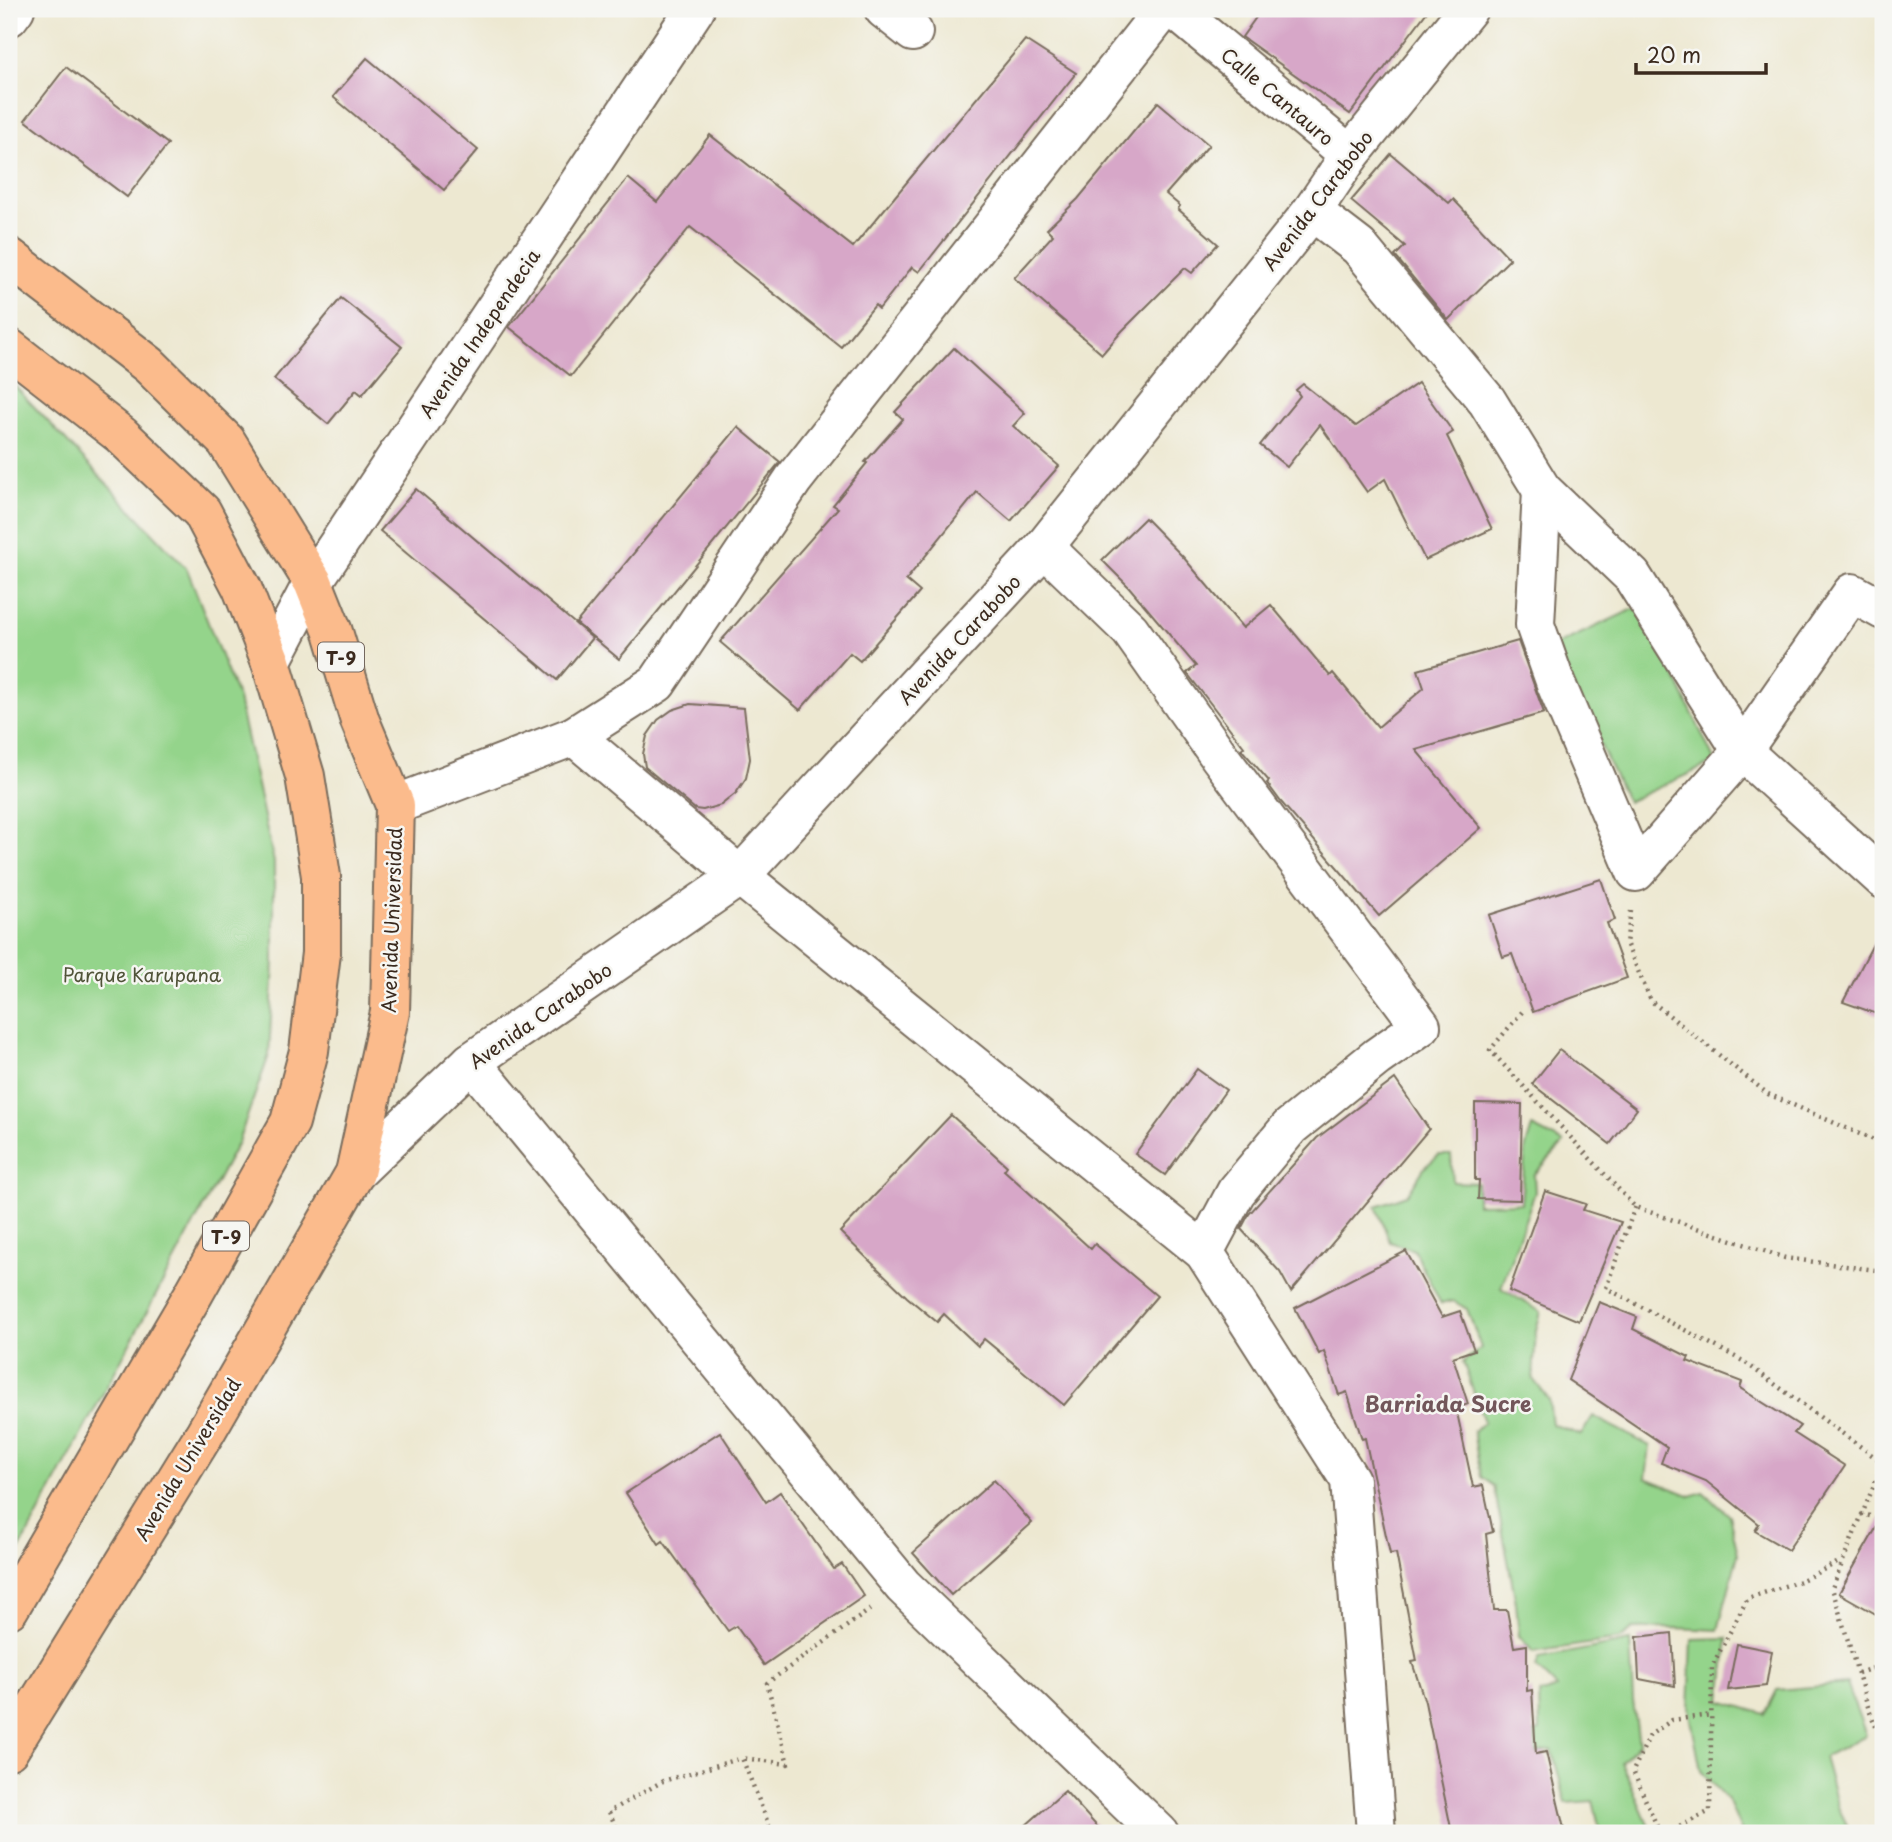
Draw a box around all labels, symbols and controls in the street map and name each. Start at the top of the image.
scale bar [1636,32,1766,76]
text: 20 m [1647,38,1701,70]
street label: Calle Cantauro [1215,40,1341,152]
street label: Avenida Carabobo [1255,124,1379,276]
street label: Avenida Independecia [412,243,546,423]
street label: Avenida Carabobo [891,568,1027,710]
road number: T-9 [318,642,364,672]
street label: Avenida Universidad [374,826,408,1013]
street label: Avenida Carabobo [463,955,617,1075]
park label: Parque Karupana [63,960,222,988]
road number: T-9 [203,1222,249,1251]
street label: Avenida Universidad [127,1372,247,1546]
district label: Barriada Sucre [1364,1387,1532,1419]

